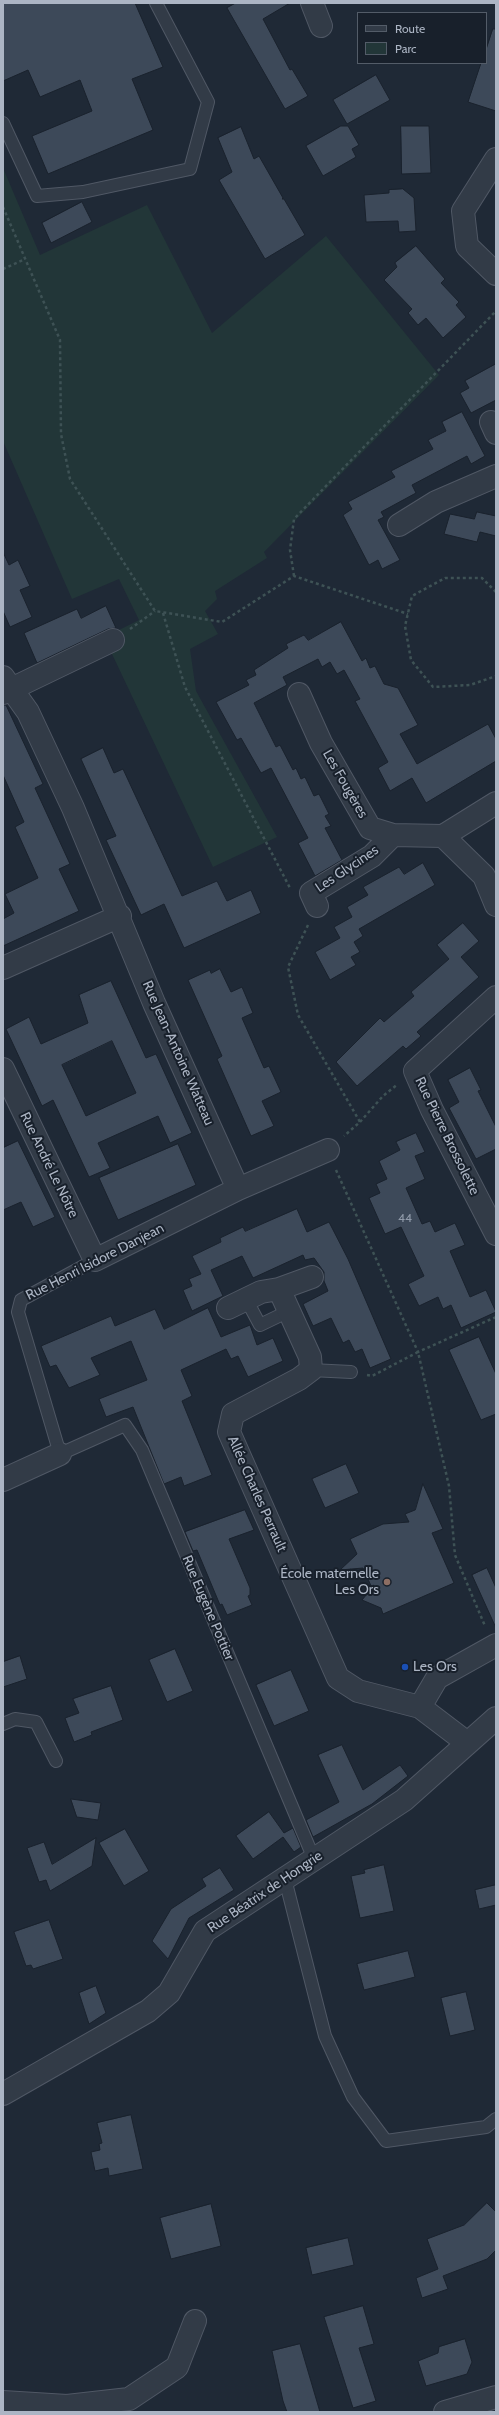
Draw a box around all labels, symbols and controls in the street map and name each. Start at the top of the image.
legend [357,12,487,64]
text: Route [395,21,425,36]
text: Parc [395,41,417,56]
street label: Les Fougères [319,747,371,821]
street label: Les Glycines [312,842,382,896]
street label: Rue Jean-Antoine Watteau [138,978,218,1128]
street label: Rue Pierre Brossolette [411,1074,483,1198]
street label: Rue André Le Nôtre [16,1110,82,1220]
house number: 44 [398,1211,412,1225]
street label: Rue Henri Isidore Danjean [23,1220,167,1304]
street label: Allée Charles Perrault [224,1433,290,1555]
street label: Rue Eugène Pottier [178,1553,238,1663]
place label: École maternelle Les Ors [280,1566,379,1598]
marker: École maternelle Les Ors [382,1577,392,1587]
place label: Les Ors [413,1659,457,1675]
marker: Les Ors [400,1662,410,1672]
street label: Rue Béatrix de Hongrie [204,1847,326,1937]

